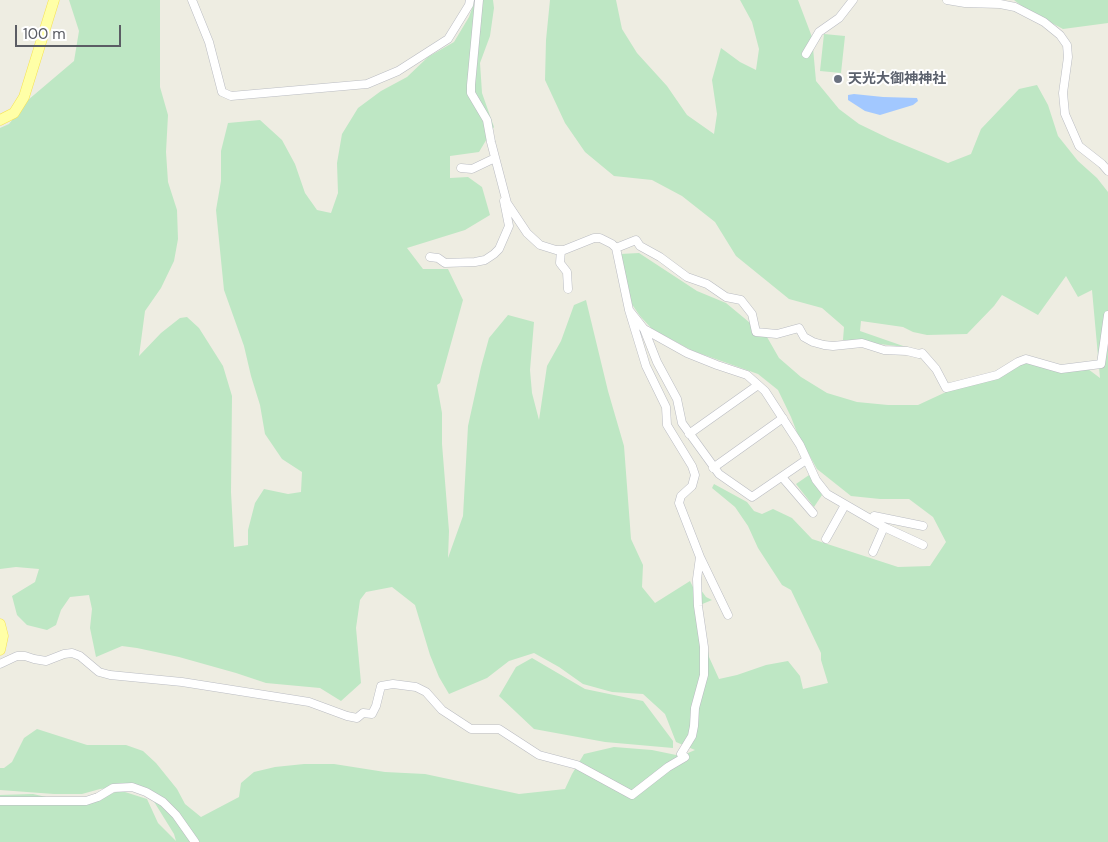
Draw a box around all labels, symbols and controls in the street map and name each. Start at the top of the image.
scale bar [18,15,124,47]
text: 100 m [23,24,66,44]
place label: 天光大御神神社 [848,71,946,87]
marker: 天光大御神神社 [832,73,844,85]

